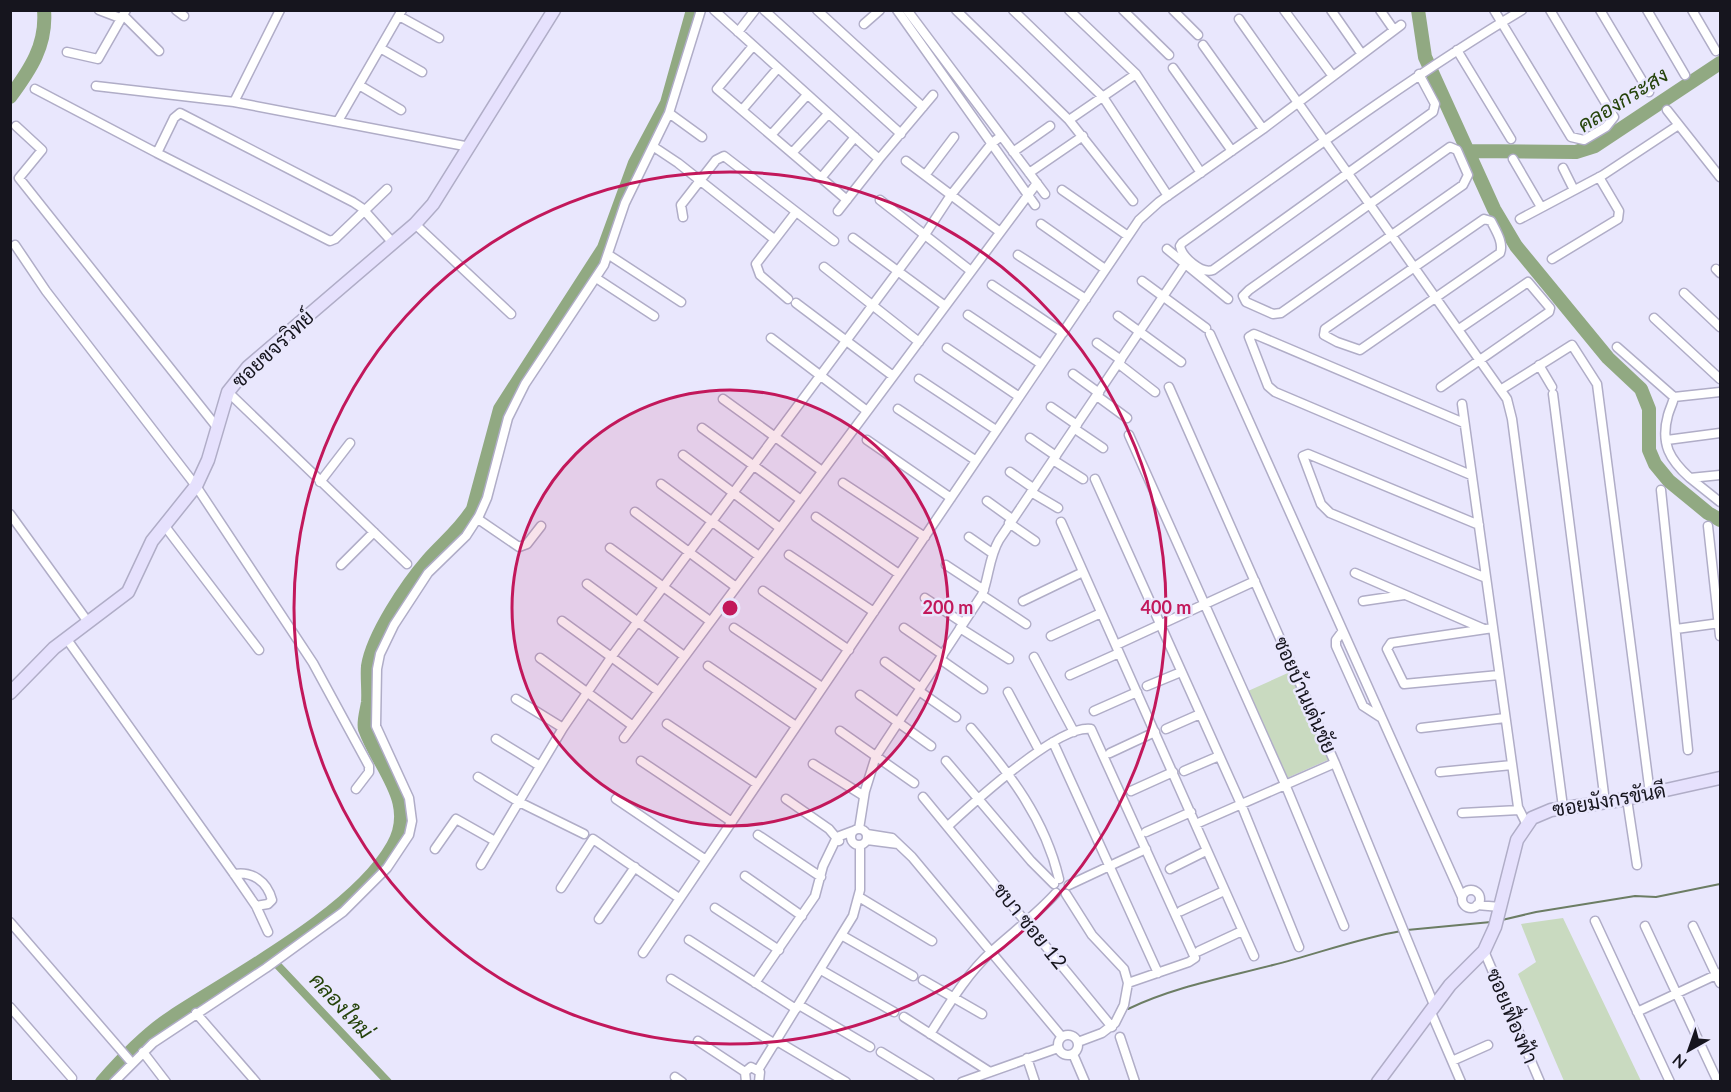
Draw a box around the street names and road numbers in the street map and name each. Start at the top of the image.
street label: ซอยขจรวิทย์ [226,304,318,392]
street label: ซอยบ้านเด่นชัย [1269,633,1342,757]
street label: ซอยมังกรขันดี [1550,777,1667,821]
street label: ชบา ซอย 12 [989,878,1073,973]
street label: ซอยเฟื่องฟ้า [1482,963,1547,1067]

